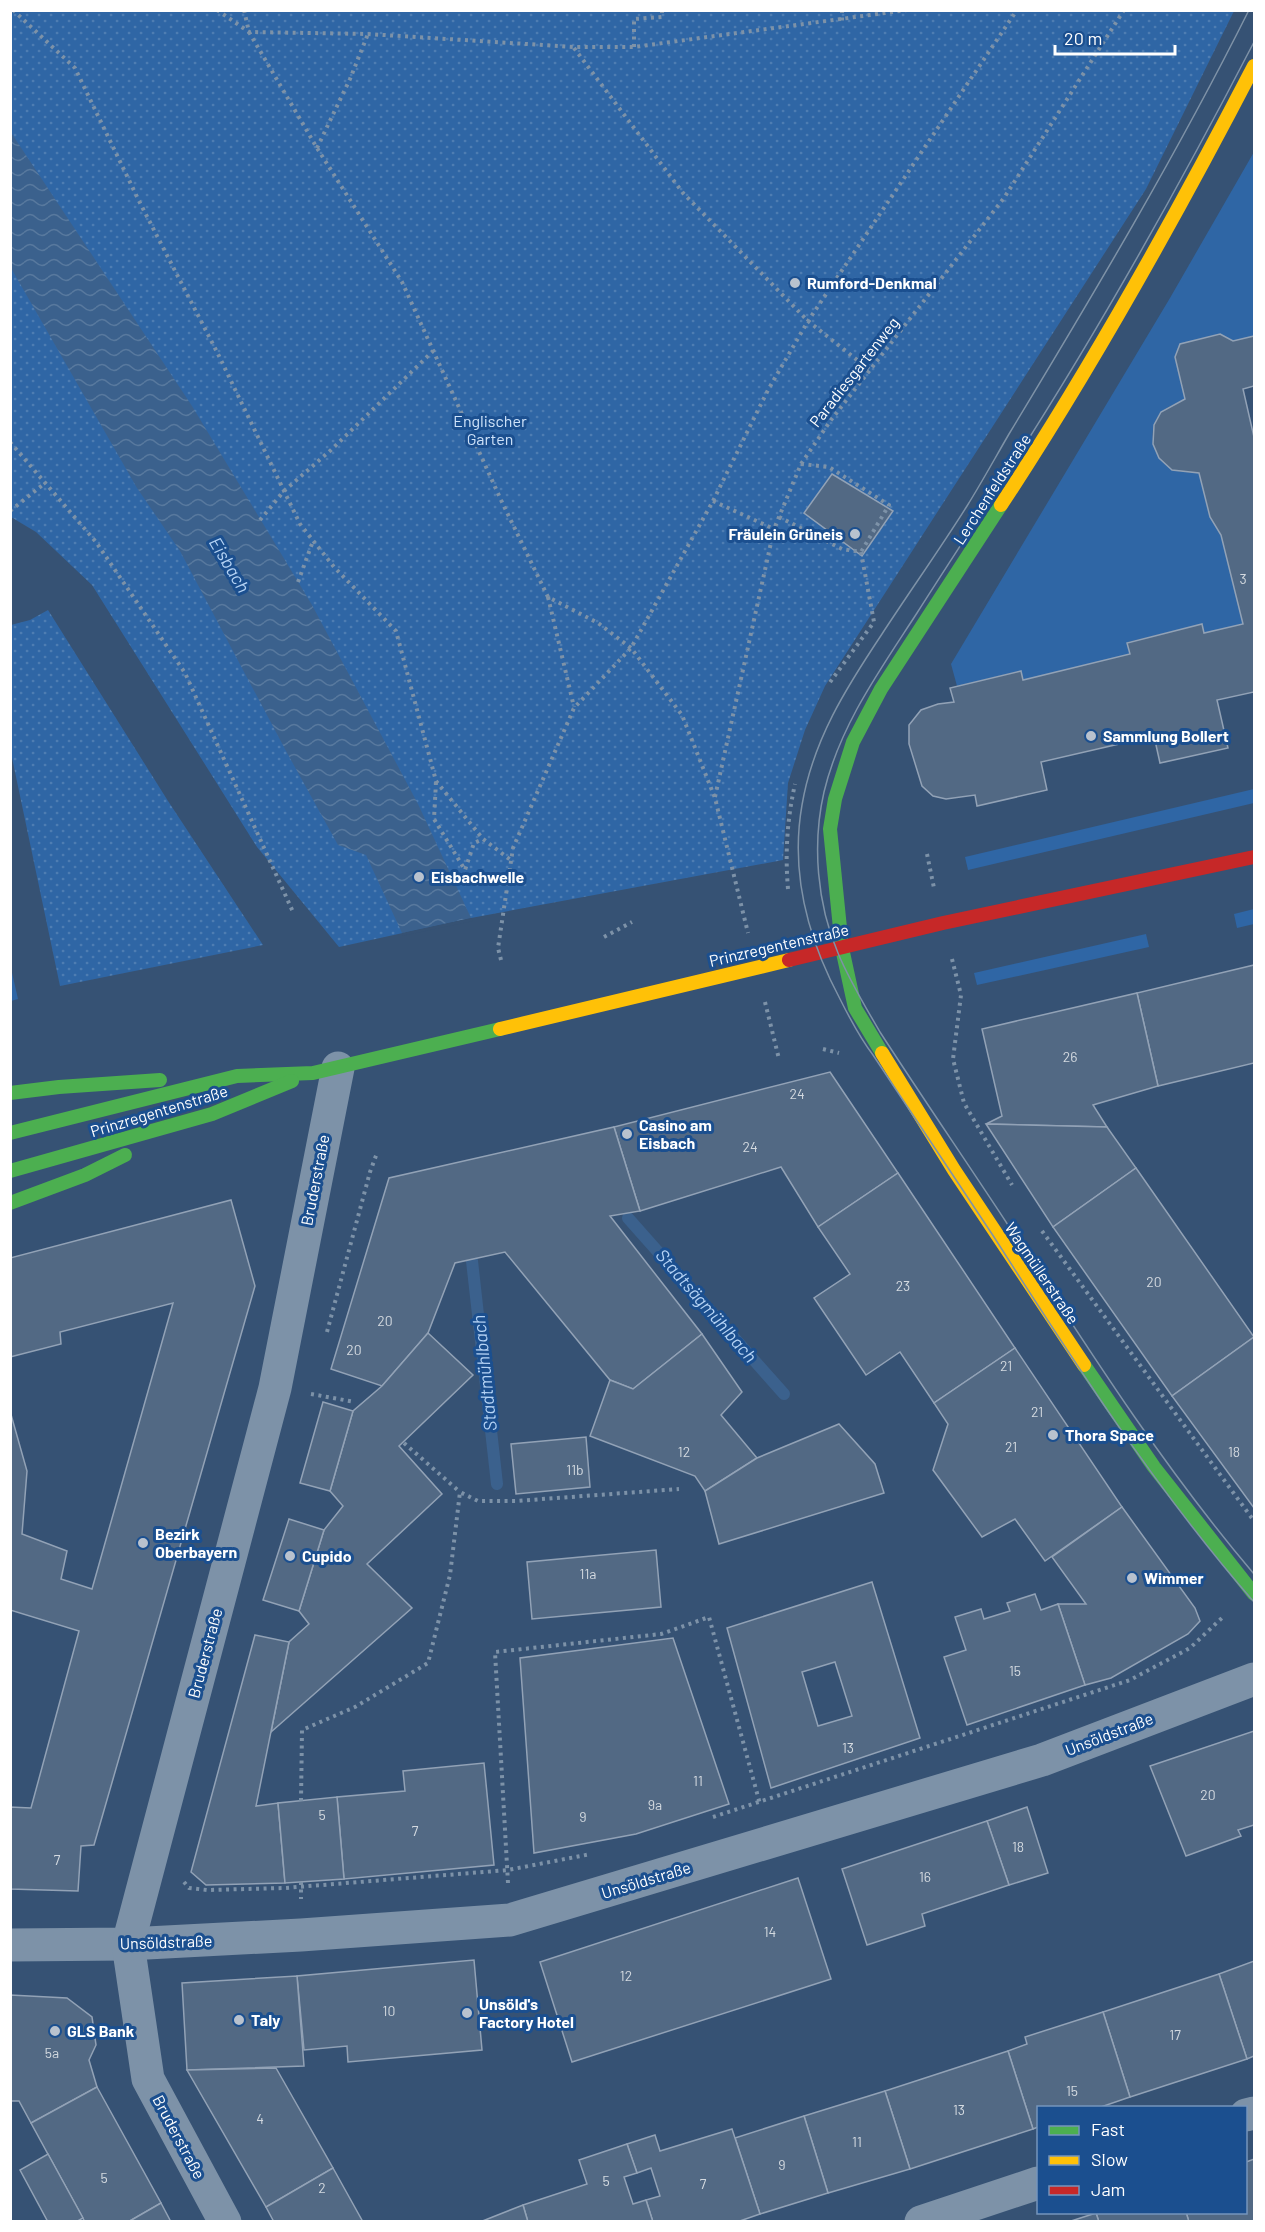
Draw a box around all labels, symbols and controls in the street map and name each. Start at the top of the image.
scale bar [1055,18,1175,56]
text: 20 m [1064,27,1102,49]
place label: Rumford-Denkmal [807,273,937,292]
marker: Rumford-Denkmal [788,276,802,290]
street label: Paradiesgartenweg [805,313,902,430]
park label: Englischer Garten [453,411,527,448]
street label: Lerchenfeldstraße [949,430,1034,548]
place label: Fräulein Grüneis [728,524,843,543]
marker: Fräulein Grüneis [848,527,862,541]
water label: Eisbach [205,533,255,596]
house number: 3 [1239,570,1247,587]
place label: Sammlung Bollert [1103,726,1229,745]
marker: Sammlung Bollert [1084,729,1098,743]
place label: Eisbachwelle [431,867,524,886]
marker: Eisbachwelle [412,870,426,884]
street label: Prinzregentenstraße [707,919,851,970]
house number: 26 [1063,1048,1077,1065]
street label: Prinzregentenstraße [88,1081,230,1140]
house number: 24 [789,1085,805,1102]
place label: Casino am Eisbach [639,1115,712,1152]
marker: Casino am Eisbach [620,1127,634,1141]
street label: Bruderstraße [296,1133,333,1227]
house number: 24 [742,1138,758,1155]
street label: Wagmüllerstraße [1001,1218,1083,1327]
water label: Stadtsägmühlbach [651,1244,762,1367]
house number: 20 [1146,1273,1162,1290]
house number: 23 [896,1277,910,1294]
house number: 20 [377,1312,393,1329]
water label: Stadtmühlbach [467,1314,501,1432]
house number: 20 [346,1341,362,1358]
house number: 21 [1000,1357,1012,1374]
house number: 21 [1031,1403,1043,1420]
place label: Thora Space [1065,1425,1154,1444]
marker: Thora Space [1046,1428,1060,1442]
house number: 21 [1005,1438,1017,1455]
house number: 12 [678,1443,690,1460]
house number: 18 [1228,1443,1240,1460]
house number: 11b [566,1461,584,1478]
place label: Bezirk Oberbayern [155,1524,237,1561]
marker: Bezirk Oberbayern [136,1536,150,1550]
place label: Cupido [302,1546,352,1565]
marker: Cupido [283,1549,297,1563]
house number: 11a [580,1565,597,1582]
place label: Wimmer [1144,1568,1204,1587]
marker: Wimmer [1125,1571,1139,1585]
street label: Bruderstraße [183,1606,226,1700]
house number: 15 [1009,1662,1021,1679]
street label: Unsöldstraße [1062,1708,1155,1759]
house number: 13 [842,1739,854,1756]
house number: 11 [693,1772,703,1789]
house number: 20 [1200,1786,1216,1803]
house number: 9a [648,1796,662,1813]
house number: 5 [318,1806,326,1823]
house number: 9 [579,1808,587,1825]
house number: 7 [412,1822,419,1839]
house number: 18 [1012,1838,1024,1855]
house number: 7 [54,1851,61,1868]
street label: Unsöldstraße [599,1857,693,1902]
house number: 16 [919,1868,931,1885]
house number: 14 [764,1923,776,1940]
street label: Unsöldstraße [119,1930,213,1953]
house number: 12 [620,1967,632,1984]
place label: Unsöld's Factory Hotel [479,1994,574,2031]
house number: 10 [383,2002,395,2019]
marker: Unsöld's Factory Hotel [460,2006,474,2020]
place label: Taly [251,2010,280,2029]
marker: Taly [232,2013,246,2027]
place label: GLS Bank [67,2021,135,2040]
marker: GLS Bank [48,2024,62,2038]
house number: 17 [1169,2026,1181,2043]
house number: 5a [45,2044,59,2061]
house number: 15 [1066,2082,1078,2099]
street label: Bruderstraße [149,2092,210,2182]
house number: 13 [953,2101,965,2118]
legend [1037,2106,1247,2214]
house number: 4 [256,2110,264,2127]
text: Fast [1091,2118,1125,2140]
house number: 11 [852,2133,862,2150]
text: Slow [1091,2148,1128,2170]
house number: 9 [778,2156,786,2173]
house number: 5 [100,2169,108,2186]
house number: 5 [602,2172,610,2189]
house number: 7 [700,2175,707,2192]
text: Jam [1091,2178,1125,2200]
house number: 2 [318,2179,326,2196]

